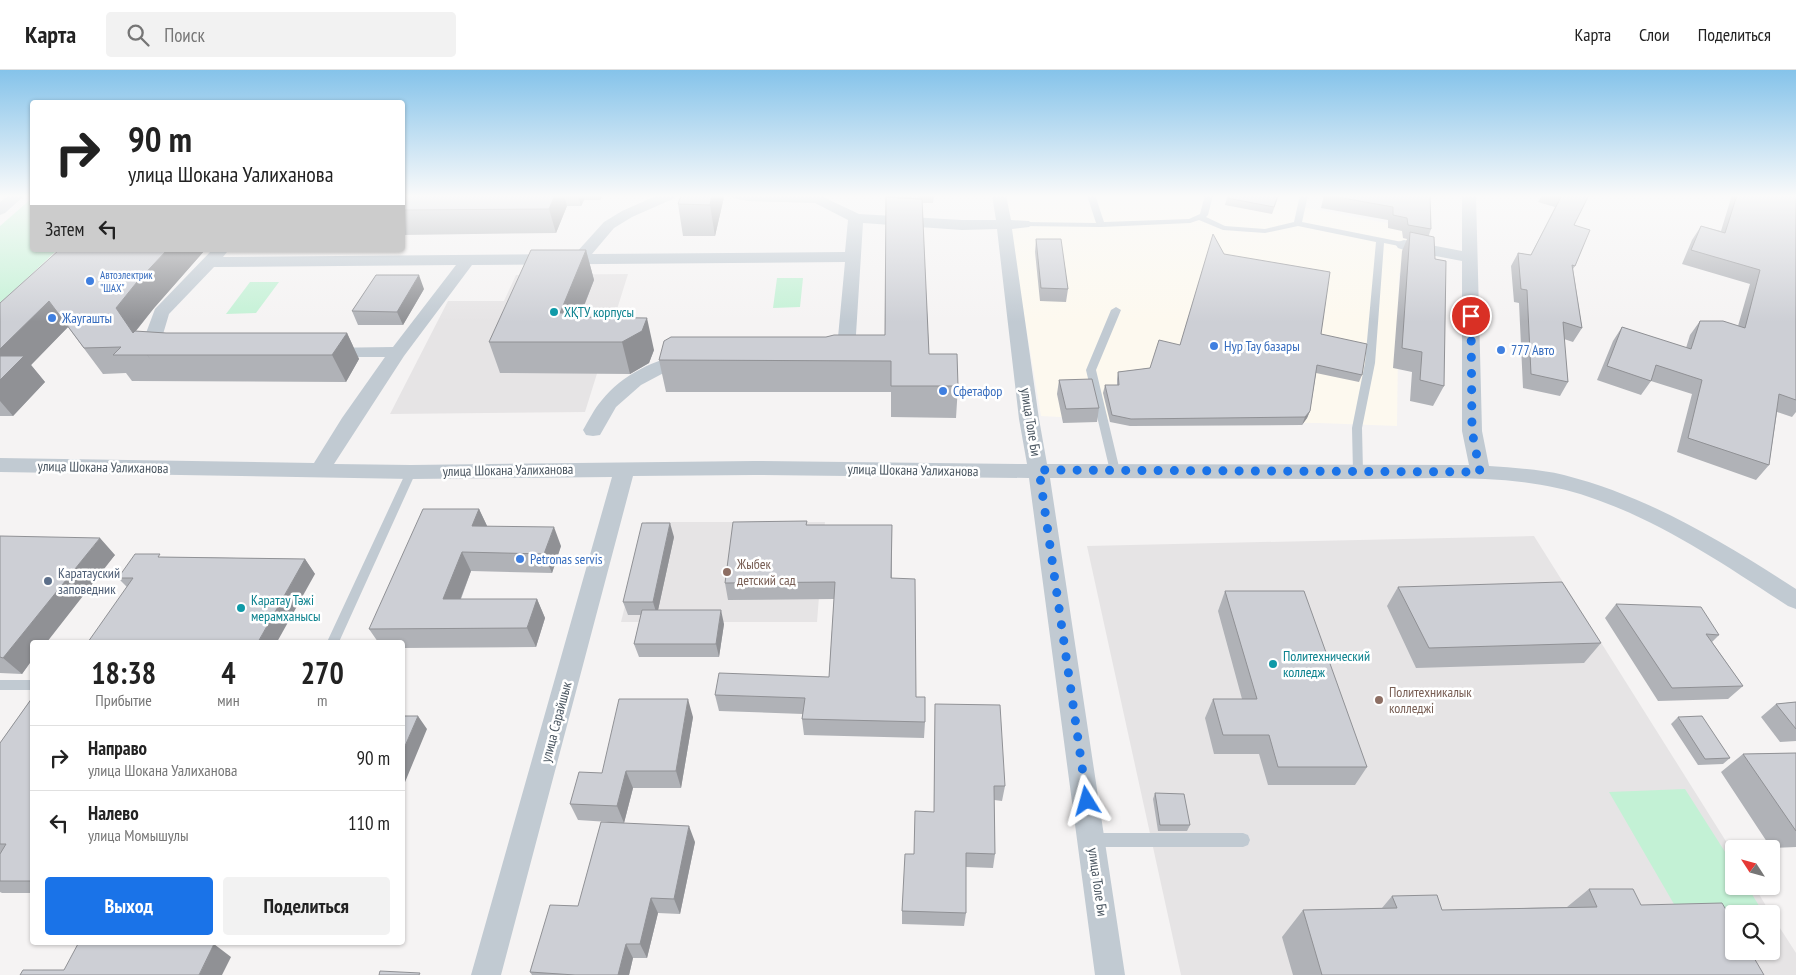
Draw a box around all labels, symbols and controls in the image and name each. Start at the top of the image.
search box [106,12,456,57]
text: Карта [25,19,76,50]
icon: search [124,21,152,49]
text: Поиск [164,23,205,47]
text: Карта [1574,23,1611,46]
text: Слои [1639,23,1670,46]
text: Поделиться [1698,23,1771,46]
text: 90 m [128,116,192,162]
icon: right [45,120,110,185]
text: улица Шокана Уалиханова [128,160,333,188]
icon: left [94,215,122,243]
text: Затем [45,217,84,241]
place label: Автоэлектрик "ШАХ" [100,268,153,295]
marker: Автоэлектрик "ШАХ" [84,275,96,287]
pin [1450,295,1492,337]
icon: arrive [1457,302,1485,330]
place label: ХҚТУ корпусы [564,303,634,321]
marker: ХҚТУ корпусы [548,306,560,318]
place label: Жаугашты [61,309,112,327]
marker: Жаугашты [46,312,58,324]
place label: Нур Тау базары [1224,337,1300,355]
marker: Нур Тау базары [1208,340,1220,352]
place label: 777 Авто [1511,341,1555,359]
marker: 777 Авто [1495,344,1507,356]
place label: Сфетафор [953,382,1002,400]
marker: Сфетафор [937,385,949,397]
street label: улица Толе Би [1017,387,1045,457]
street label: улица Шокана Уалиханова [37,457,169,477]
street label: улица Шокана Уалиханова [442,460,574,480]
street label: улица Шокана Уалиханова [847,460,979,480]
place label: Petronas servis [530,550,603,568]
marker: Petronas servis [514,553,526,565]
place label: Жыбек детский сад [736,555,796,589]
place label: Каратауский заповедник [58,564,120,598]
marker: Жыбек детский сад [721,566,733,578]
marker: Каратауский заповедник [42,575,54,587]
place label: Каратау Тәжі мерамханысы [251,591,321,625]
marker: Каратау Тәжі мерамханысы [235,602,247,614]
place label: Политехнический колледж [1283,647,1370,681]
text: 18:38 [91,653,156,692]
text: 4 [221,653,236,692]
text: 270 [301,653,344,692]
marker: Политехнический колледж [1267,658,1279,670]
street label: улица Сарайшык [537,679,576,764]
place label: Политехникалык колледжі [1389,683,1472,717]
text: Прибытие [95,690,152,710]
text: мин [217,690,240,710]
text: m [317,690,328,710]
marker: Политехникалык колледжі [1373,694,1385,706]
text: Направо [88,736,147,760]
icon: right [45,744,73,772]
text: 90 m [357,746,390,770]
text: улица Шокана Уалиханова [88,760,237,780]
position arrow [1060,774,1112,826]
text: Налево [88,801,139,825]
icon: left [45,809,73,837]
text: 110 m [348,811,390,835]
text: улица Момышулы [88,825,189,845]
north arrow [1725,840,1780,895]
map controls [1725,840,1780,960]
street label: улица Толе Би [1084,847,1112,917]
button: Выход [45,877,213,935]
button: Поделиться [223,877,390,935]
button: search [1725,905,1780,960]

